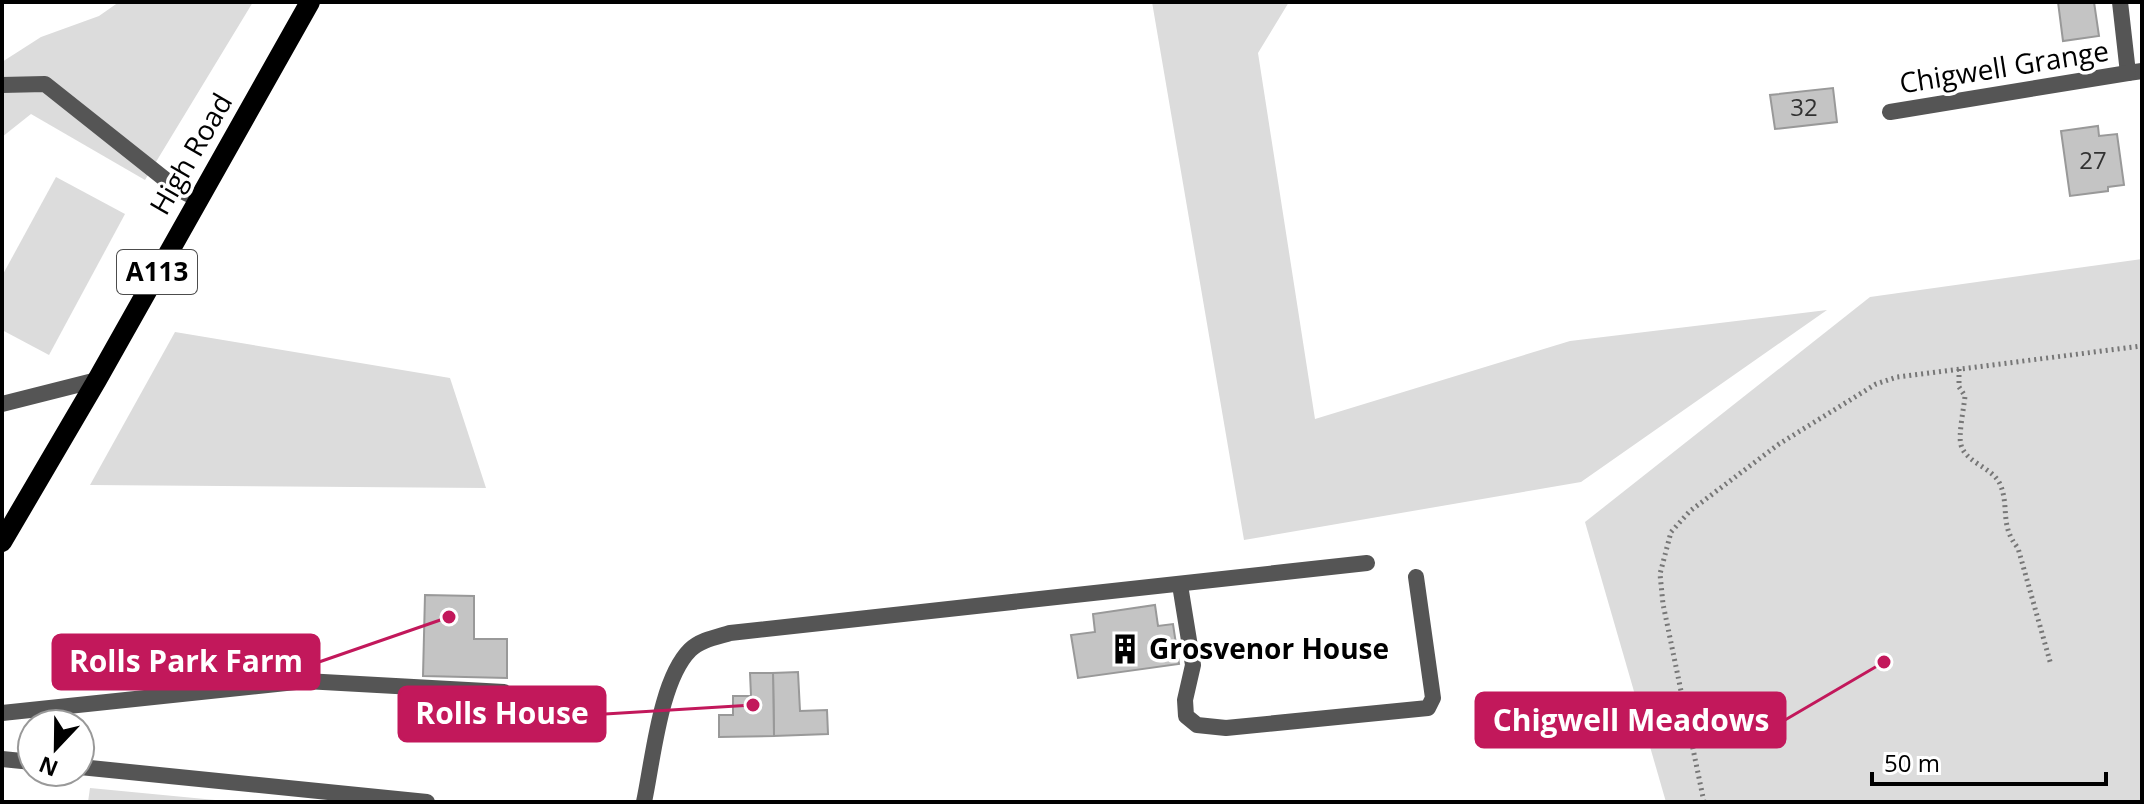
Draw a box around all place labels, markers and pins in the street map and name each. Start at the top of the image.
place label: Grosvenor House [1149,629,1389,667]
building icon: Grosvenor House [1108,632,1142,666]
callout: Rolls Park Farm [53,635,319,689]
callout: Rolls House [399,687,605,741]
callout: Chigwell Meadows [1476,693,1785,747]

